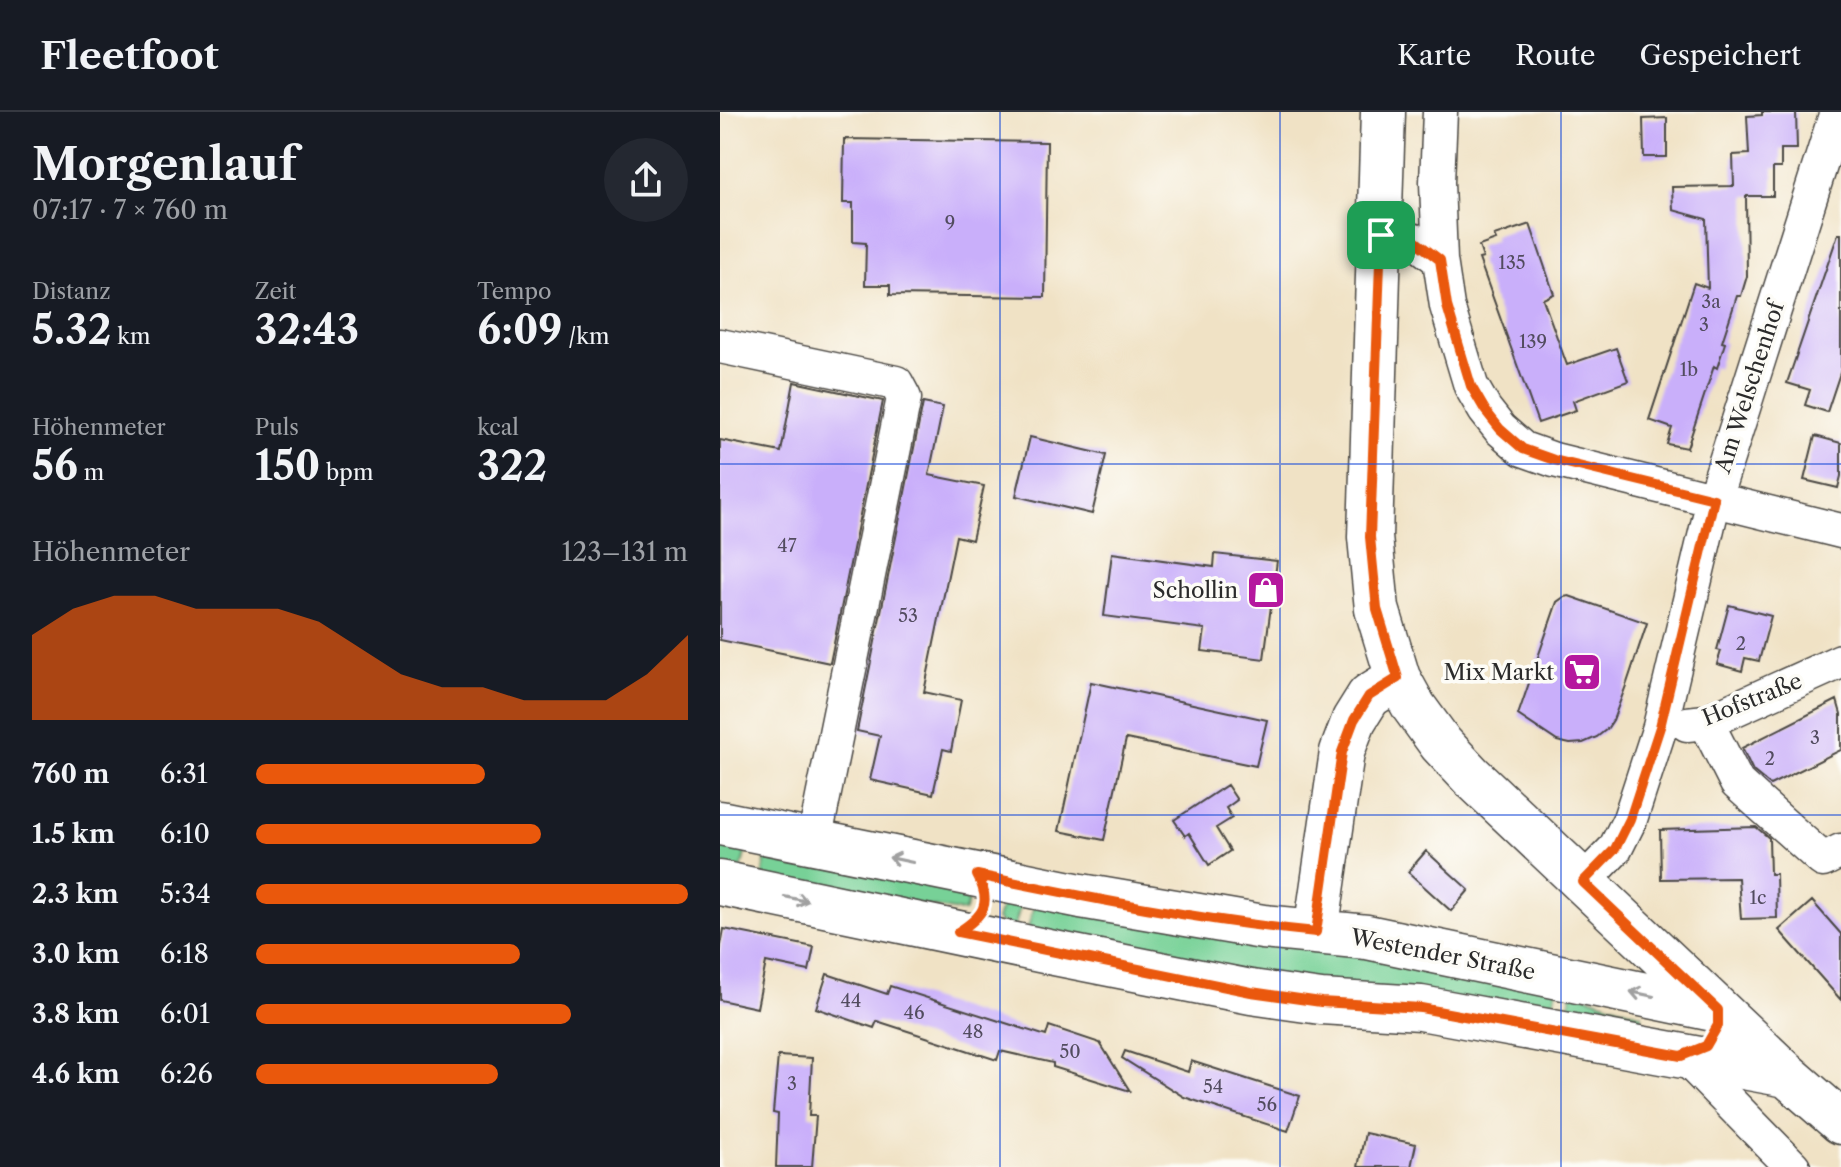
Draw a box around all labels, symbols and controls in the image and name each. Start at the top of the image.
text: Fleetfoot [40,32,219,79]
text: Karte [1397,38,1471,72]
text: Route [1515,38,1596,72]
text: Gespeichert [1640,38,1801,72]
text: Morgenlauf [32,137,297,191]
button: share [604,138,688,222]
text: 07:17 · 7 × 760 m [32,194,228,226]
pin [1347,201,1415,269]
house number: 9 [945,212,955,234]
icon: arrive [1359,213,1403,257]
house number: 135 [1498,252,1526,274]
text: Distanz [32,278,110,305]
text: Zeit [255,278,296,305]
text: Tempo [477,278,552,305]
house number: 3a [1701,291,1721,313]
street label: Am Welschenhof [1709,295,1791,477]
text: 5.32 [32,305,111,354]
text: 32:43 [255,305,359,354]
text: 6:09 [477,305,562,354]
house number: 3 [1699,314,1709,336]
text: km [111,323,150,350]
text: /km [562,323,609,350]
house number: 139 [1519,331,1547,353]
house number: 1b [1680,359,1698,381]
text: Höhenmeter [32,414,166,441]
text: Puls [255,414,299,441]
text: kcal [477,414,519,441]
text: 56 [32,441,78,490]
text: 150 [255,441,320,490]
text: 322 [477,441,547,490]
text: m [78,459,104,486]
text: bpm [320,459,373,486]
house number: 47 [777,535,797,557]
text: Höhenmeter [32,536,190,568]
text: 123–131 m [561,536,688,568]
shop icon: Schollin [1245,569,1287,611]
place label: Schollin [1152,577,1238,604]
house number: 53 [898,605,918,627]
house number: 2 [1736,633,1746,655]
supermarket icon: Mix Markt [1561,651,1603,693]
place label: Mix Markt [1443,659,1554,686]
street label: Hofstraße [1698,667,1806,732]
house number: 3 [1810,727,1820,749]
house number: 2 [1765,748,1775,770]
text: 760 m [32,758,109,790]
text: 6:31 [160,758,208,790]
text: 1.5 km [32,818,115,850]
text: 6:10 [160,818,210,850]
one-way arrow [889,852,914,867]
text: 2.3 km [32,878,119,910]
text: 5:34 [160,878,211,910]
house number: 1c [1749,887,1767,909]
one-way arrow [783,892,809,907]
street label: Westender Straße [1347,923,1538,986]
text: 3.0 km [32,938,120,970]
text: 6:18 [160,938,209,970]
one-way arrow [1630,986,1655,1001]
house number: 44 [841,990,861,1012]
text: 3.8 km [32,998,119,1030]
text: 6:01 [160,998,210,1030]
house number: 46 [904,1002,924,1024]
house number: 48 [962,1021,984,1043]
house number: 50 [1059,1041,1081,1063]
text: 4.6 km [32,1058,120,1090]
text: 6:26 [160,1058,213,1090]
house number: 3 [787,1073,797,1095]
house number: 54 [1203,1076,1223,1098]
house number: 56 [1257,1094,1277,1116]

